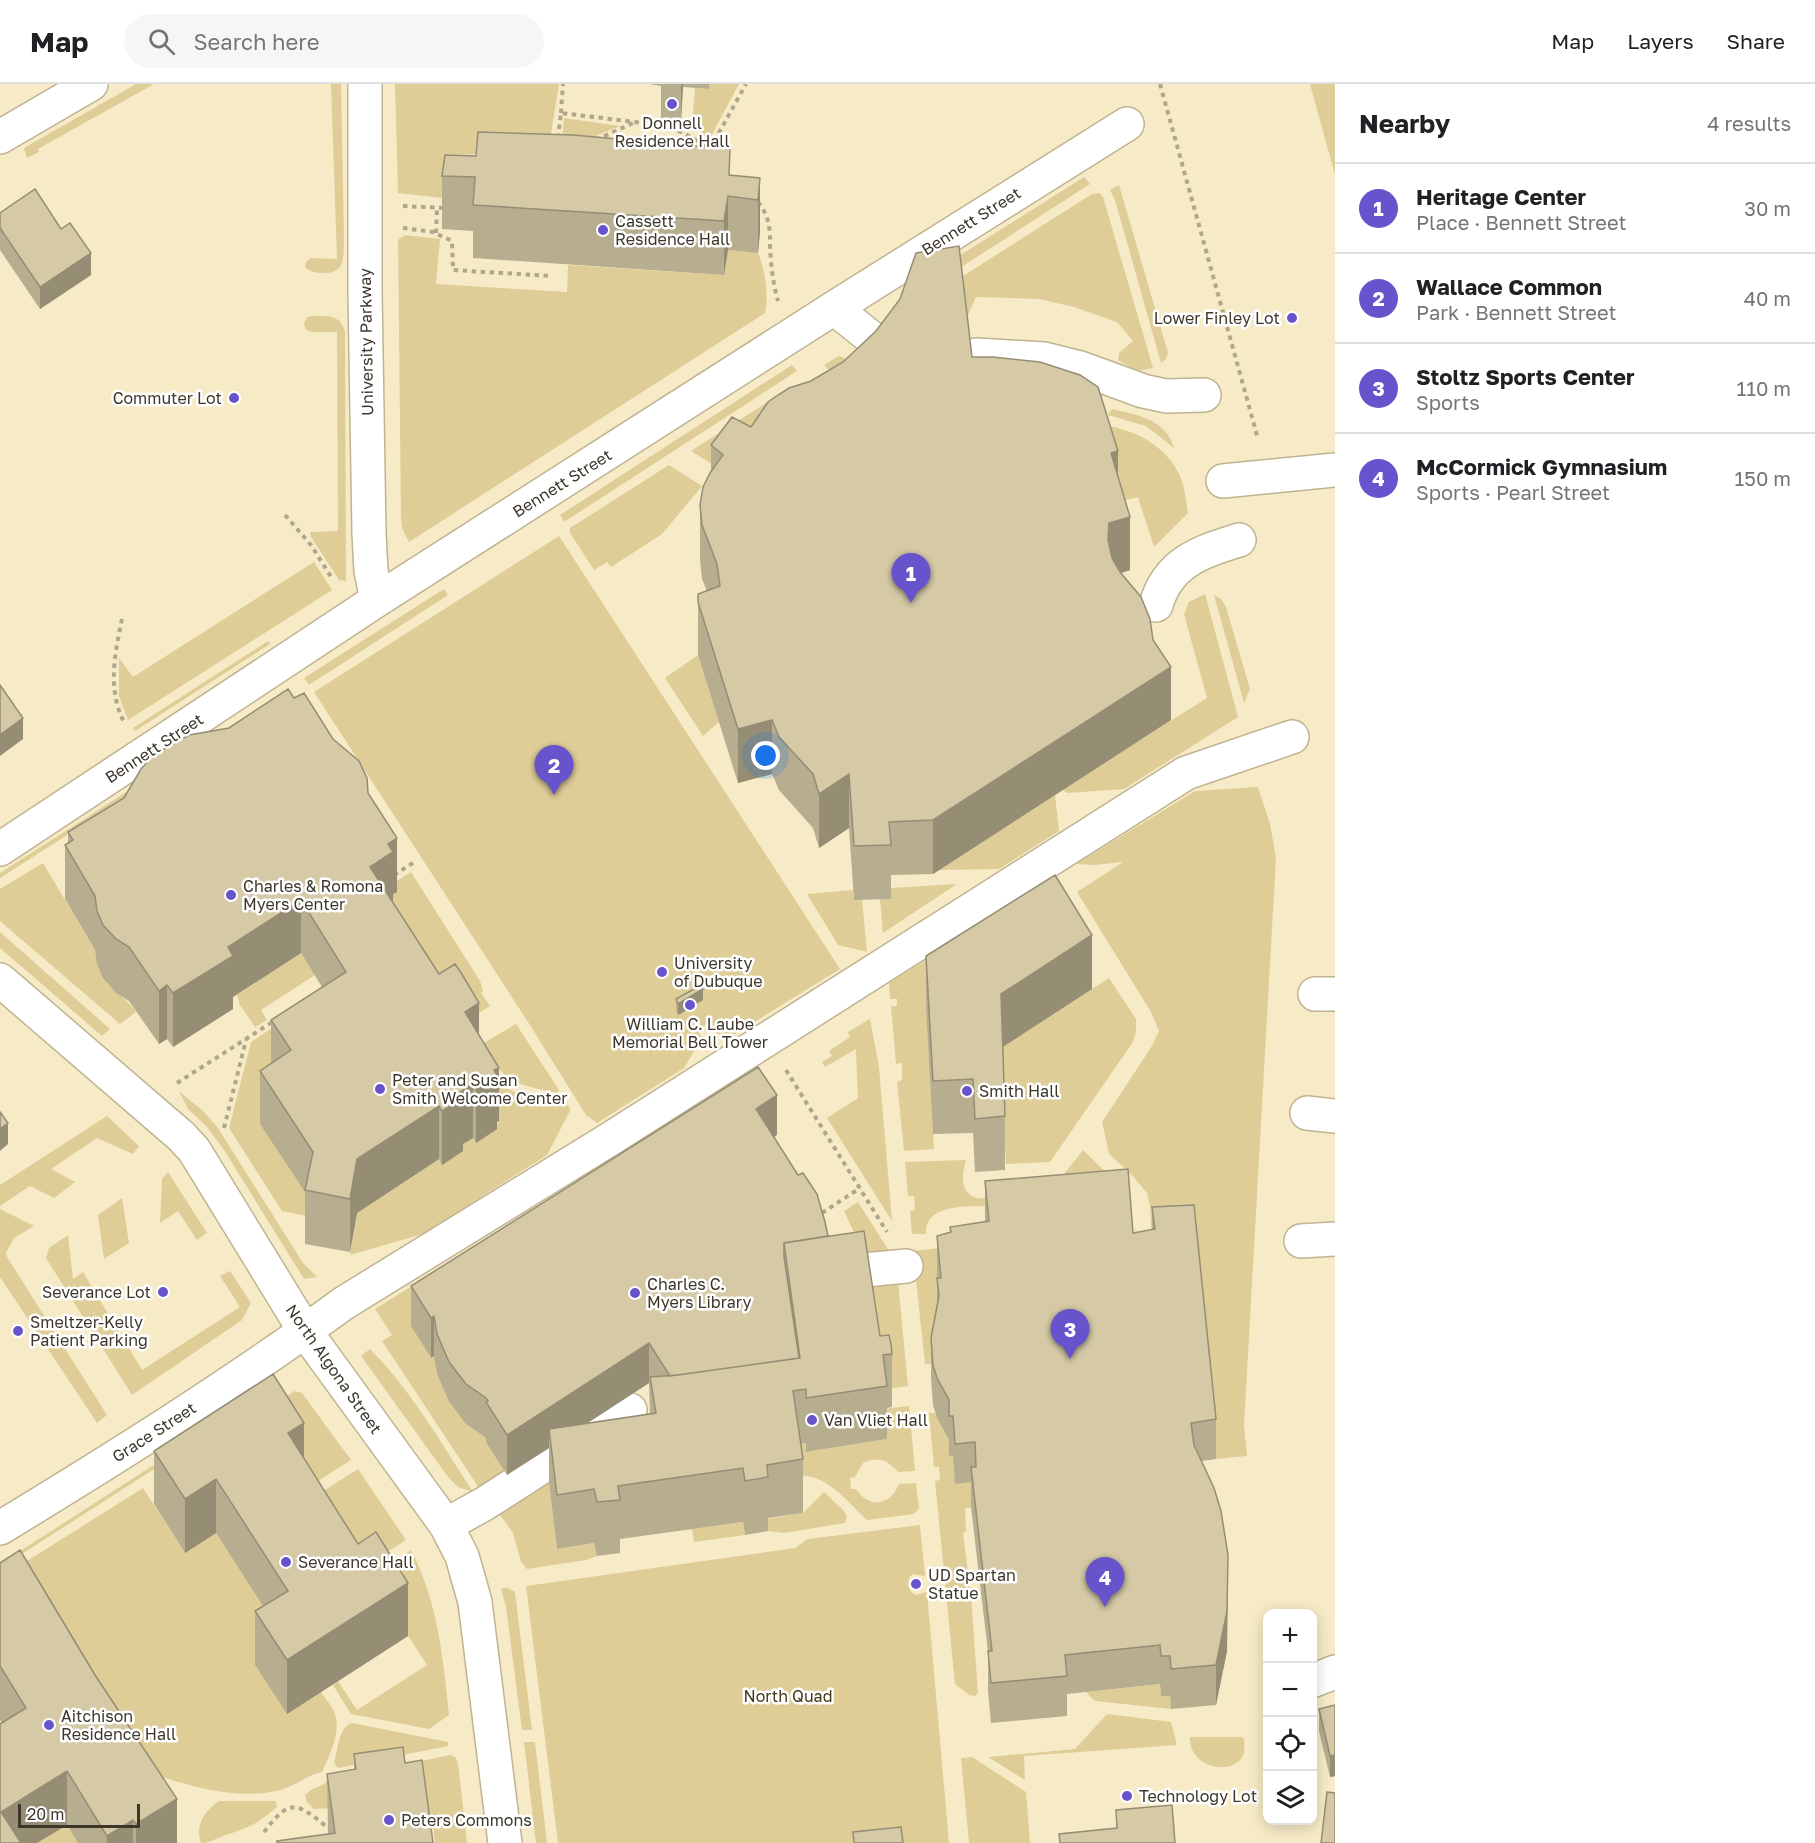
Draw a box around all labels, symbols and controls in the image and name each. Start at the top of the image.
search box [124,14,544,68]
text: Map [30,25,88,58]
icon: search [145,25,178,58]
text: Search here [193,28,319,55]
text: Map [1551,28,1594,54]
text: Layers [1627,28,1694,54]
text: Share [1727,28,1785,54]
marker: Donnell Residence Hall [665,97,679,111]
text: Nearby [1359,108,1450,139]
text: 4 results [1707,111,1791,135]
place label: Donnell Residence Hall [614,113,730,151]
street label: Bennett Street [918,183,1024,259]
text: Heritage Center [1416,183,1586,210]
text: 1 [1373,196,1384,220]
text: 30 m [1744,196,1791,220]
text: Place · Bennett Street [1416,210,1627,234]
place label: Cassett Residence Hall [615,211,730,249]
marker: Cassett Residence Hall [596,223,610,237]
street label: University Parkway [355,268,377,416]
text: Wallace Common [1416,273,1602,300]
text: 2 [1372,286,1385,310]
text: 40 m [1744,286,1791,310]
text: Park · Bennett Street [1416,300,1617,324]
place label: Lower Finley Lot [1154,308,1280,328]
marker: Lower Finley Lot [1285,311,1299,325]
text: Stoltz Sports Center [1416,363,1635,390]
text: 3 [1372,376,1385,400]
text: 110 m [1737,376,1791,400]
place label: Commuter Lot [113,388,222,408]
text: Sports [1416,390,1480,414]
marker: Commuter Lot [227,391,241,405]
street label: Bennett Street [509,445,615,521]
text: McCormick Gymnasium [1416,453,1667,480]
text: 4 [1372,466,1385,490]
text: 150 m [1735,466,1791,490]
text: Sports · Pearl Street [1416,480,1610,504]
pin: 1 [892,554,930,603]
street label: Bennett Street [101,709,207,787]
your location [751,741,780,770]
pin: 2 [534,746,574,795]
place label: Charles & Romona Myers Center [243,876,383,914]
marker: Charles & Romona Myers Center [224,888,238,902]
place label: University of Dubuque [674,953,762,991]
marker: University of Dubuque [655,965,669,979]
marker: William C. Laube Memorial Bell Tower [683,998,697,1012]
place label: William C. Laube Memorial Bell Tower [612,1014,768,1052]
place label: Peter and Susan Smith Welcome Center [392,1070,567,1108]
place label: Smith Hall [979,1081,1059,1101]
marker: Peter and Susan Smith Welcome Center [373,1082,387,1096]
marker: Smith Hall [960,1084,974,1098]
place label: Charles C. Myers Library [647,1274,751,1312]
place label: Severance Lot [42,1282,151,1302]
marker: Severance Lot [156,1285,170,1299]
marker: Charles C. Myers Library [628,1286,642,1300]
street label: North Algona Street [282,1300,386,1438]
pin: 3 [1050,1310,1090,1359]
place label: Smeltzer-Kelly Patient Parking [30,1312,148,1350]
marker: Smeltzer-Kelly Patient Parking [11,1324,25,1338]
street label: Grace Street [108,1398,200,1466]
place label: Van Vliet Hall [824,1410,928,1430]
marker: Van Vliet Hall [805,1413,819,1427]
place label: Severance Hall [298,1552,414,1572]
marker: Severance Hall [279,1555,293,1569]
pin: 4 [1086,1558,1124,1607]
place label: UD Spartan Statue [928,1565,1016,1603]
marker: UD Spartan Statue [909,1577,923,1591]
map controls [1263,1609,1317,1825]
button: + [1263,1609,1317,1663]
button: − [1263,1663,1317,1717]
park label: North Quad [744,1686,832,1706]
place label: Aitchison Residence Hall [61,1706,176,1744]
button: locate [1263,1717,1317,1771]
marker: Aitchison Residence Hall [42,1718,56,1732]
button: layers [1263,1771,1317,1825]
place label: Technology Lot [1139,1786,1257,1806]
marker: Technology Lot [1120,1789,1134,1803]
scale bar [18,1801,140,1828]
text: 20 m [27,1804,64,1824]
place label: Peters Commons [401,1810,532,1830]
marker: Peters Commons [382,1813,396,1827]

